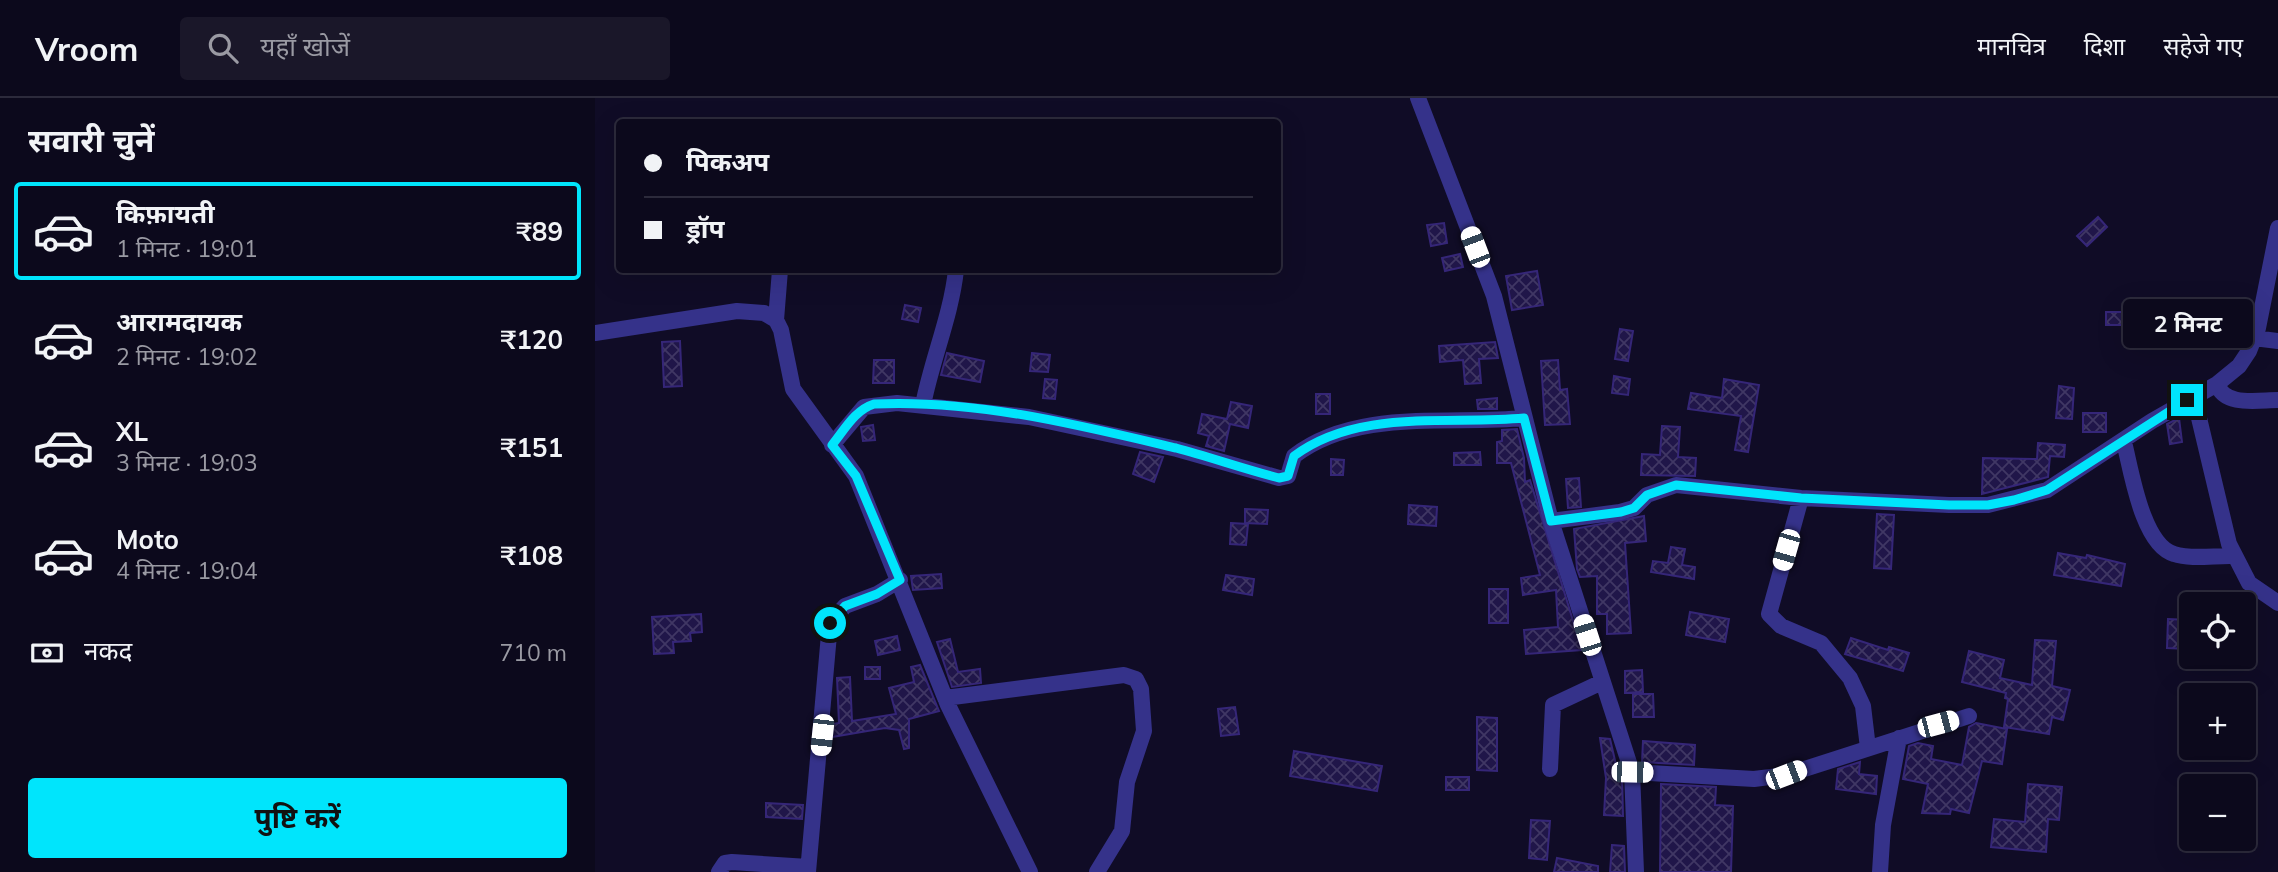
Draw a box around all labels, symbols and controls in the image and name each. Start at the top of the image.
search box [180,17,670,80]
text: Vroom [35,28,138,69]
icon: search [204,29,242,67]
text: यहाँ खोजें [260,30,350,63]
text: मानचित्र [1977,31,2046,61]
text: दिशा [2084,31,2125,61]
text: सहेजे गए [2163,31,2243,61]
text: सवारी चुनें [28,120,155,160]
text: पिकअप [686,145,769,178]
text: किफ़ायती [116,197,215,230]
icon: car [32,200,95,263]
text: ड्रॉप [686,212,724,245]
text: ₹89 [516,215,563,248]
car [1458,224,1493,270]
text: 1 मिनट · 19:01 [116,234,258,263]
callout: 2 मिनट [2122,299,2252,348]
text: आरामदायक [116,305,242,338]
icon: car [32,308,95,371]
text: 2 मिनट [2154,309,2222,338]
text: ₹120 [501,323,563,356]
text: 2 मिनट · 19:02 [116,342,258,371]
route end [2171,384,2203,416]
text: XL [116,415,148,448]
icon: car [32,416,95,479]
text: ₹151 [501,431,563,464]
text: 3 मिनट · 19:03 [116,448,258,477]
text: Moto [116,523,179,556]
icon: car [32,524,95,587]
car [1771,527,1802,573]
text: ₹108 [501,539,563,572]
text: 4 मिनट · 19:04 [116,556,258,585]
map controls [2179,592,2256,851]
button: locate [2179,592,2256,669]
route start [814,607,846,639]
car [1571,612,1604,658]
icon: cash [28,634,66,672]
text: नकद [84,634,132,667]
text: 710 m [499,638,567,667]
button: + [2179,683,2256,760]
car [1915,708,1962,740]
car [810,713,835,757]
car [1763,758,1810,792]
car [1611,761,1654,783]
button: − [2179,774,2256,851]
button: पुष्टि करें [28,778,567,858]

